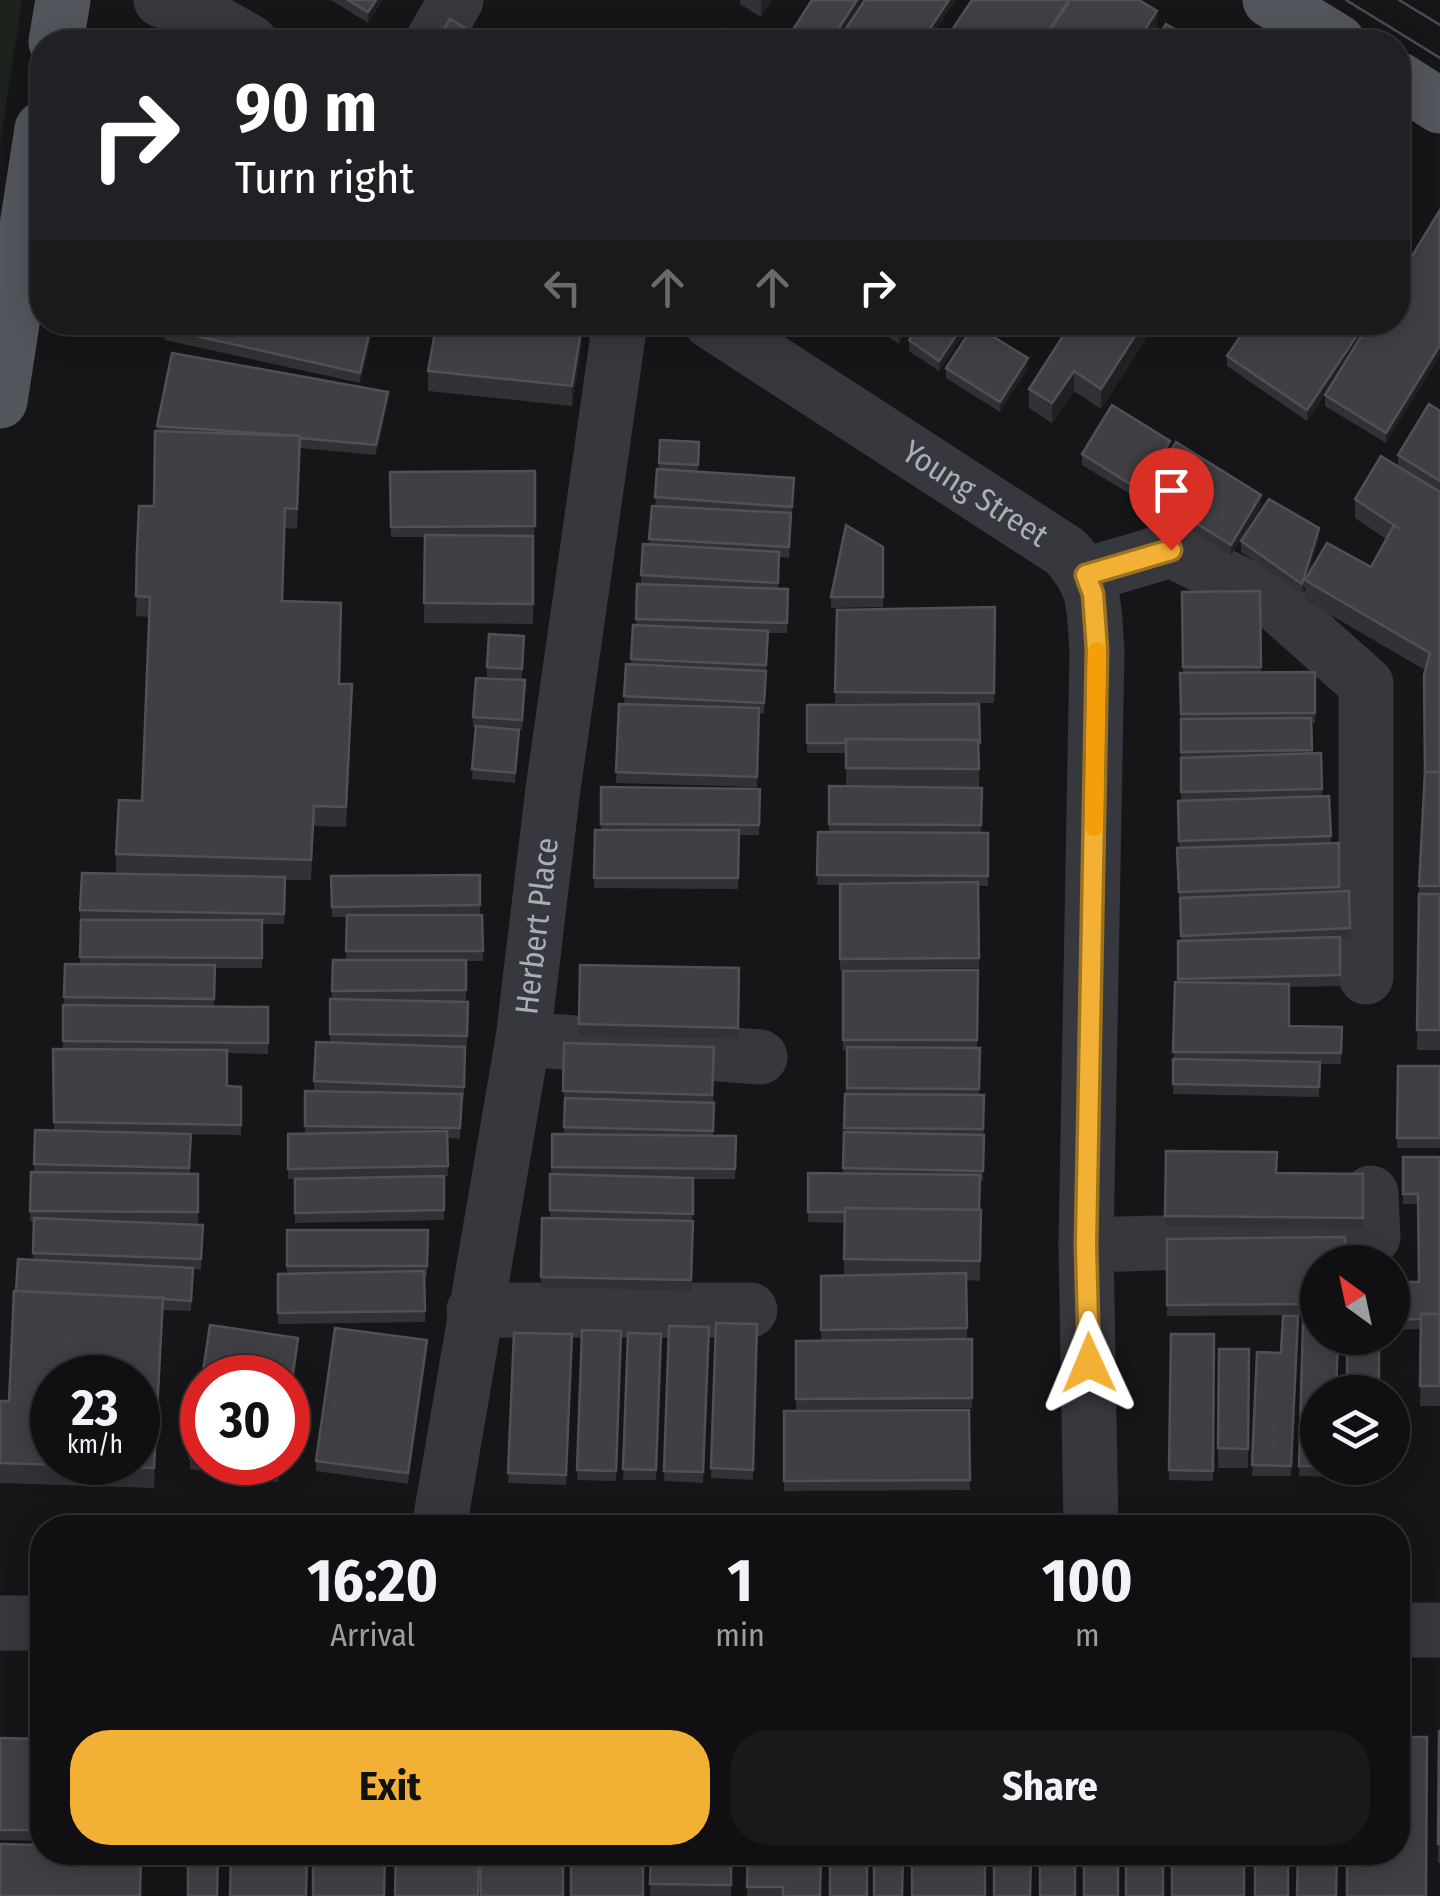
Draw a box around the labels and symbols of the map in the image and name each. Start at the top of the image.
street label: Young Street [895,432,1056,555]
pin [1129,448,1214,551]
street label: Herbert Place [507,835,566,1016]
north arrow [1300,1245,1410,1355]
position arrow [1037,1311,1141,1415]
speed limit sign: 30 [180,1355,310,1485]

